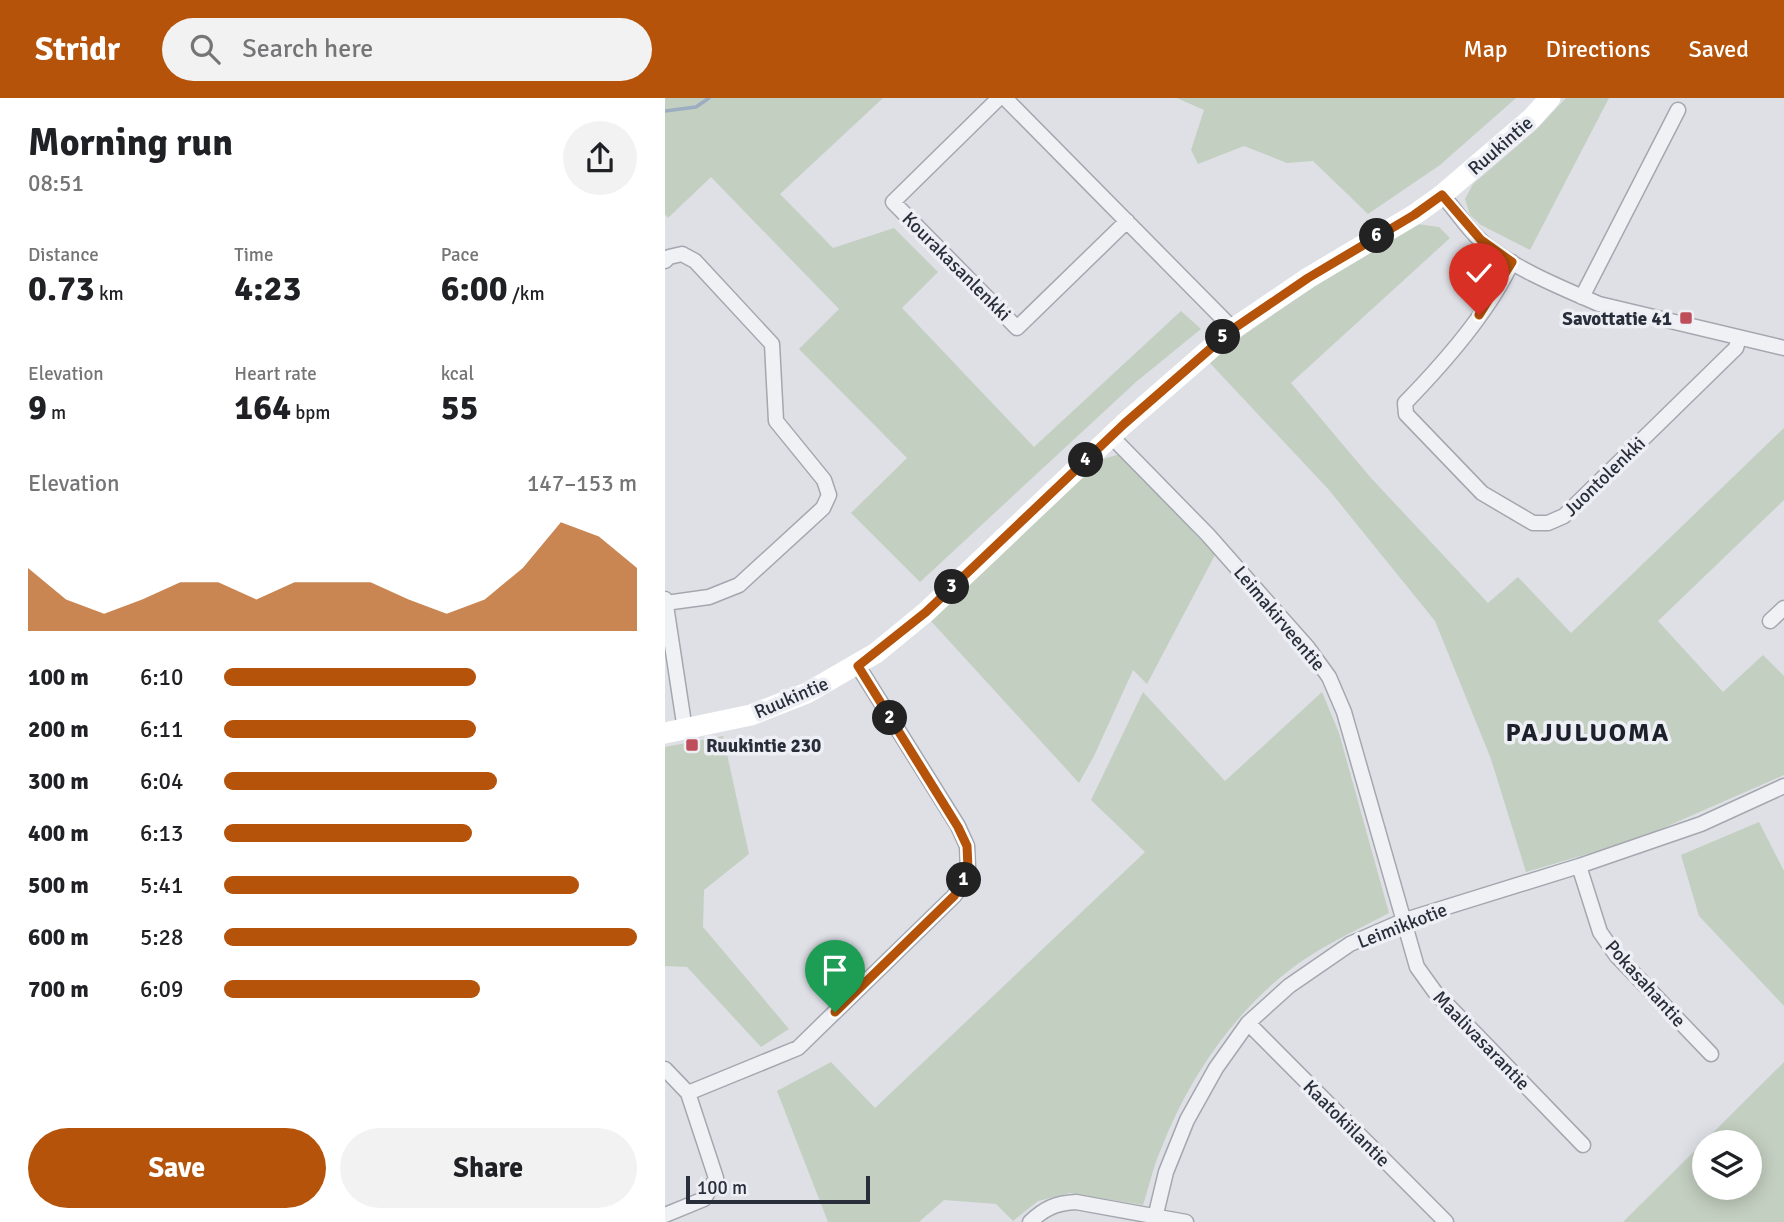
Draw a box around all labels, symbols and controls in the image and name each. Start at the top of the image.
search box [162,18,652,81]
text: Stridr [35,29,120,70]
icon: search [186,30,224,68]
text: Search here [242,33,373,65]
text: Map [1463,34,1508,64]
text: Directions [1546,34,1651,64]
text: Saved [1689,34,1749,64]
street label: Ruukintie [1463,111,1538,180]
text: Morning run [28,119,233,166]
button: share [563,121,637,195]
text: 08:51 [28,169,84,198]
street label: Kourakasanlenkki [897,207,1016,326]
pin: 6 [1359,218,1395,254]
text: 6 [1371,223,1382,247]
text: Distance [28,243,99,267]
text: Time [234,243,273,267]
text: Pace [441,243,479,267]
pin [1449,243,1509,315]
icon: check [1460,254,1498,292]
text: 0.73 [28,267,95,310]
text: 4:23 [234,267,301,310]
text: 6:00 [441,267,508,310]
text: km [95,282,124,306]
text: /km [508,282,545,306]
place label: Savottatie 41 [1562,307,1672,331]
marker: Savottatie 41 [1678,310,1694,326]
pin: 5 [1205,320,1241,354]
text: 5 [1217,324,1228,348]
text: Elevation [28,362,104,386]
text: Heart rate [234,362,317,386]
text: kcal [441,362,474,386]
text: 9 [28,386,47,429]
text: 164 [234,386,291,429]
text: 55 [441,386,478,429]
text: m [47,401,66,425]
text: bpm [291,401,330,425]
street label: Juontolenkki [1559,432,1651,522]
pin: 4 [1069,442,1103,478]
text: 4 [1080,447,1091,471]
text: Elevation [28,469,120,498]
text: 147–153 m [527,469,637,498]
street label: Leimakirveentie [1228,561,1330,676]
pin: 3 [935,570,969,604]
text: 3 [946,574,957,598]
text: 100 m [28,663,89,692]
text: 6:10 [140,663,183,692]
street label: Ruukintie [751,672,832,724]
pin: 2 [873,700,908,736]
text: 2 [884,705,895,729]
text: 200 m [28,715,89,744]
text: 6:11 [140,715,183,744]
district label: PAJULUOMA [1506,717,1670,749]
place label: Ruukintie 230 [706,734,821,758]
marker: Ruukintie 230 [684,737,700,753]
text: 300 m [28,767,89,796]
text: 6:04 [140,767,183,796]
text: 400 m [28,819,89,848]
text: 6:13 [140,819,183,848]
pin: 1 [947,862,981,898]
text: 1 [958,867,969,891]
text: 500 m [28,871,89,900]
text: 5:41 [140,871,183,900]
street label: Leimikkotie [1354,898,1451,954]
text: 600 m [28,923,89,952]
text: 5:28 [140,923,183,952]
street label: Pokasahantie [1600,935,1691,1032]
pin [805,940,865,1012]
icon: arrive [816,951,854,989]
text: 700 m [28,975,89,1004]
text: 6:09 [140,975,183,1004]
street label: Maalivasarantie [1428,986,1535,1096]
street label: Kaatokiilantie [1298,1075,1395,1172]
button: Save [28,1128,326,1208]
button: Share [340,1128,637,1208]
map controls [1692,1130,1762,1200]
button: layers [1692,1130,1762,1200]
scale bar [686,1173,870,1205]
text: 100 m [697,1176,747,1200]

